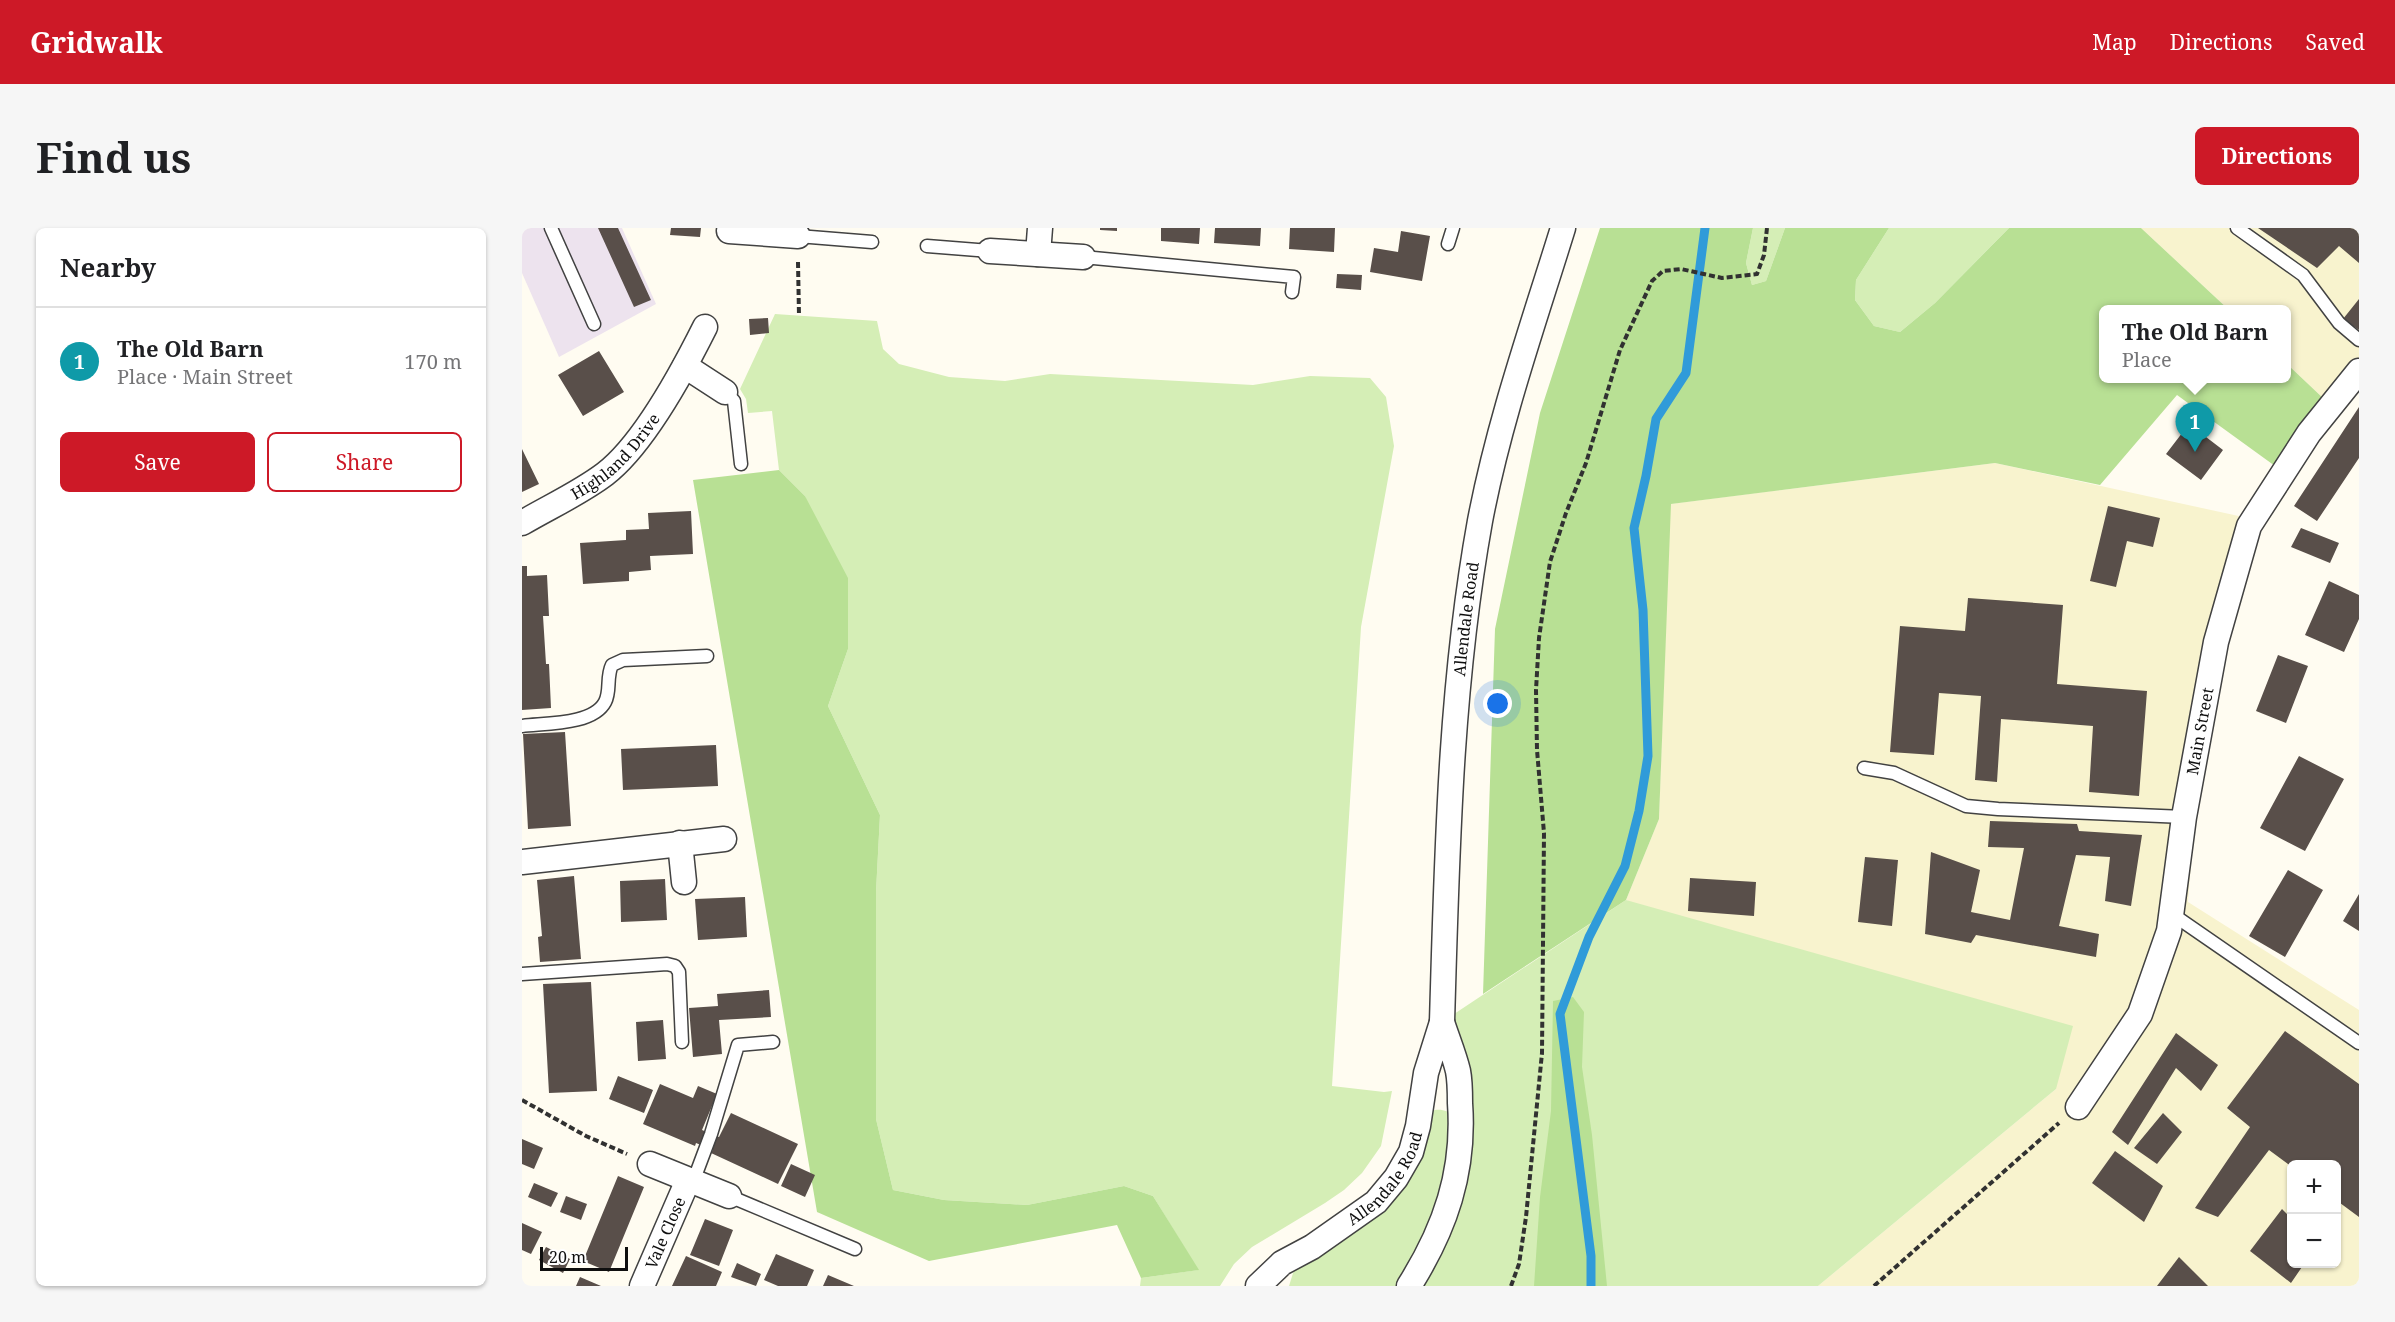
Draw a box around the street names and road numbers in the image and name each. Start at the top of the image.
street label: Highland Drive [567,409,665,505]
street label: Allendale Road [1448,560,1484,677]
street label: Main Street [2181,685,2219,777]
street label: Allendale Road [1343,1129,1427,1230]
street label: Vale Close [640,1193,690,1272]

